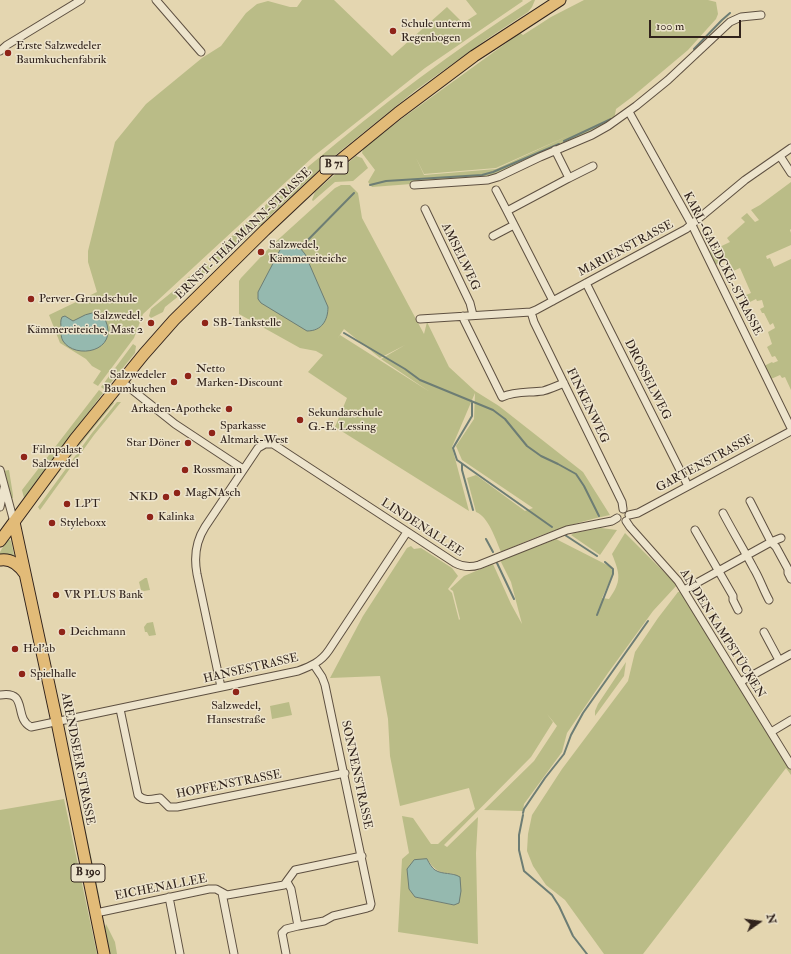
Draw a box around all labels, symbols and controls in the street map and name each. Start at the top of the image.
scale bar [651,12,743,38]
place label: Schule unterm Regenbogen [401,17,471,45]
text: 100 m [656,19,684,34]
marker: Schule unterm Regenbogen [388,26,398,36]
place label: Erste Salzwedeler Baumkuchenfabrik [16,39,107,67]
marker: Erste Salzwedeler Baumkuchenfabrik [3,48,13,58]
road number: B 71 [320,156,348,174]
street label: ERNST-THÄLMANN-STRASSE [173,165,315,303]
street label: KARL-GAEDCKE-STRASSE [679,190,765,338]
street label: MARIENSTRASSE [576,218,676,280]
street label: AMSELWEG [438,221,482,293]
place label: Salzwedel, Kämmereiteiche [269,238,347,266]
marker: Salzwedel, Kämmereiteiche [256,247,266,257]
place label: Perver-Grundschule [39,292,137,306]
marker: Perver-Grundschule [26,294,36,304]
place label: Salzwedel, Kämmereiteiche, Mast 2 [27,309,143,337]
place label: SB-Tankstelle [213,316,281,330]
marker: Salzwedel, Kämmereiteiche, Mast 2 [146,318,156,328]
marker: SB-Tankstelle [200,318,210,328]
street label: DROSSELWEG [621,337,673,423]
place label: Netto Marken-Discount [196,362,283,390]
street label: FINKENWEG [563,366,611,446]
place label: Salzwedeler Baumkuchen [103,368,166,396]
marker: Netto Marken-Discount [183,371,193,381]
marker: Salzwedeler Baumkuchen [169,377,179,387]
place label: Arkaden-Apotheke [131,402,221,416]
marker: Arkaden-Apotheke [224,404,234,414]
place label: Sekundarschule G.-E. Lessing [308,406,382,434]
marker: Sekundarschule G.-E. Lessing [295,415,305,425]
place label: Sparkasse Altmark-West [220,419,288,447]
marker: Sparkasse Altmark-West [207,428,217,438]
street label: GARTENSTRASSE [654,432,756,496]
place label: Star Döner [126,436,180,450]
marker: Star Döner [183,438,193,448]
place label: Filmpalast Salzwedel [32,443,82,471]
marker: Filmpalast Salzwedel [19,452,29,462]
place label: Rossmann [193,463,242,477]
marker: Rossmann [180,465,190,475]
place label: MagNAsch [185,486,241,500]
marker: MagNAsch [172,488,182,498]
place label: NKD [129,490,158,504]
marker: NKD [161,492,171,502]
street label: LINDENALLEE [378,496,466,560]
place label: LPT [75,497,100,511]
marker: LPT [62,499,72,509]
place label: Kalinka [158,510,194,524]
marker: Kalinka [145,512,155,522]
place label: Styleboxx [60,516,106,530]
marker: Styleboxx [47,518,57,528]
street label: AN DEN KAMPSTÜCKEN [676,567,768,701]
place label: VR PLUS Bank [64,588,143,602]
marker: VR PLUS Bank [51,590,61,600]
place label: Deichmann [70,625,126,639]
marker: Deichmann [57,627,67,637]
place label: Hol'ab [23,642,55,656]
marker: Hol'ab [10,644,20,654]
street label: HANSESTRASSE [202,651,300,687]
place label: Spielhalle [30,667,76,681]
marker: Spielhalle [17,669,27,679]
marker: Salzwedel, Hansestraße [231,687,241,697]
street label: ARENDSEER STRASSE [57,692,97,826]
place label: Salzwedel, Hansestraße [207,699,265,727]
street label: SONNENSTRASSE [337,719,375,831]
street label: HOPFENSTRASSE [175,768,283,802]
road number: B 190 [71,864,105,882]
street label: EICHENALLEE [114,872,208,904]
north arrow [739,902,779,942]
text: N [764,913,779,925]

